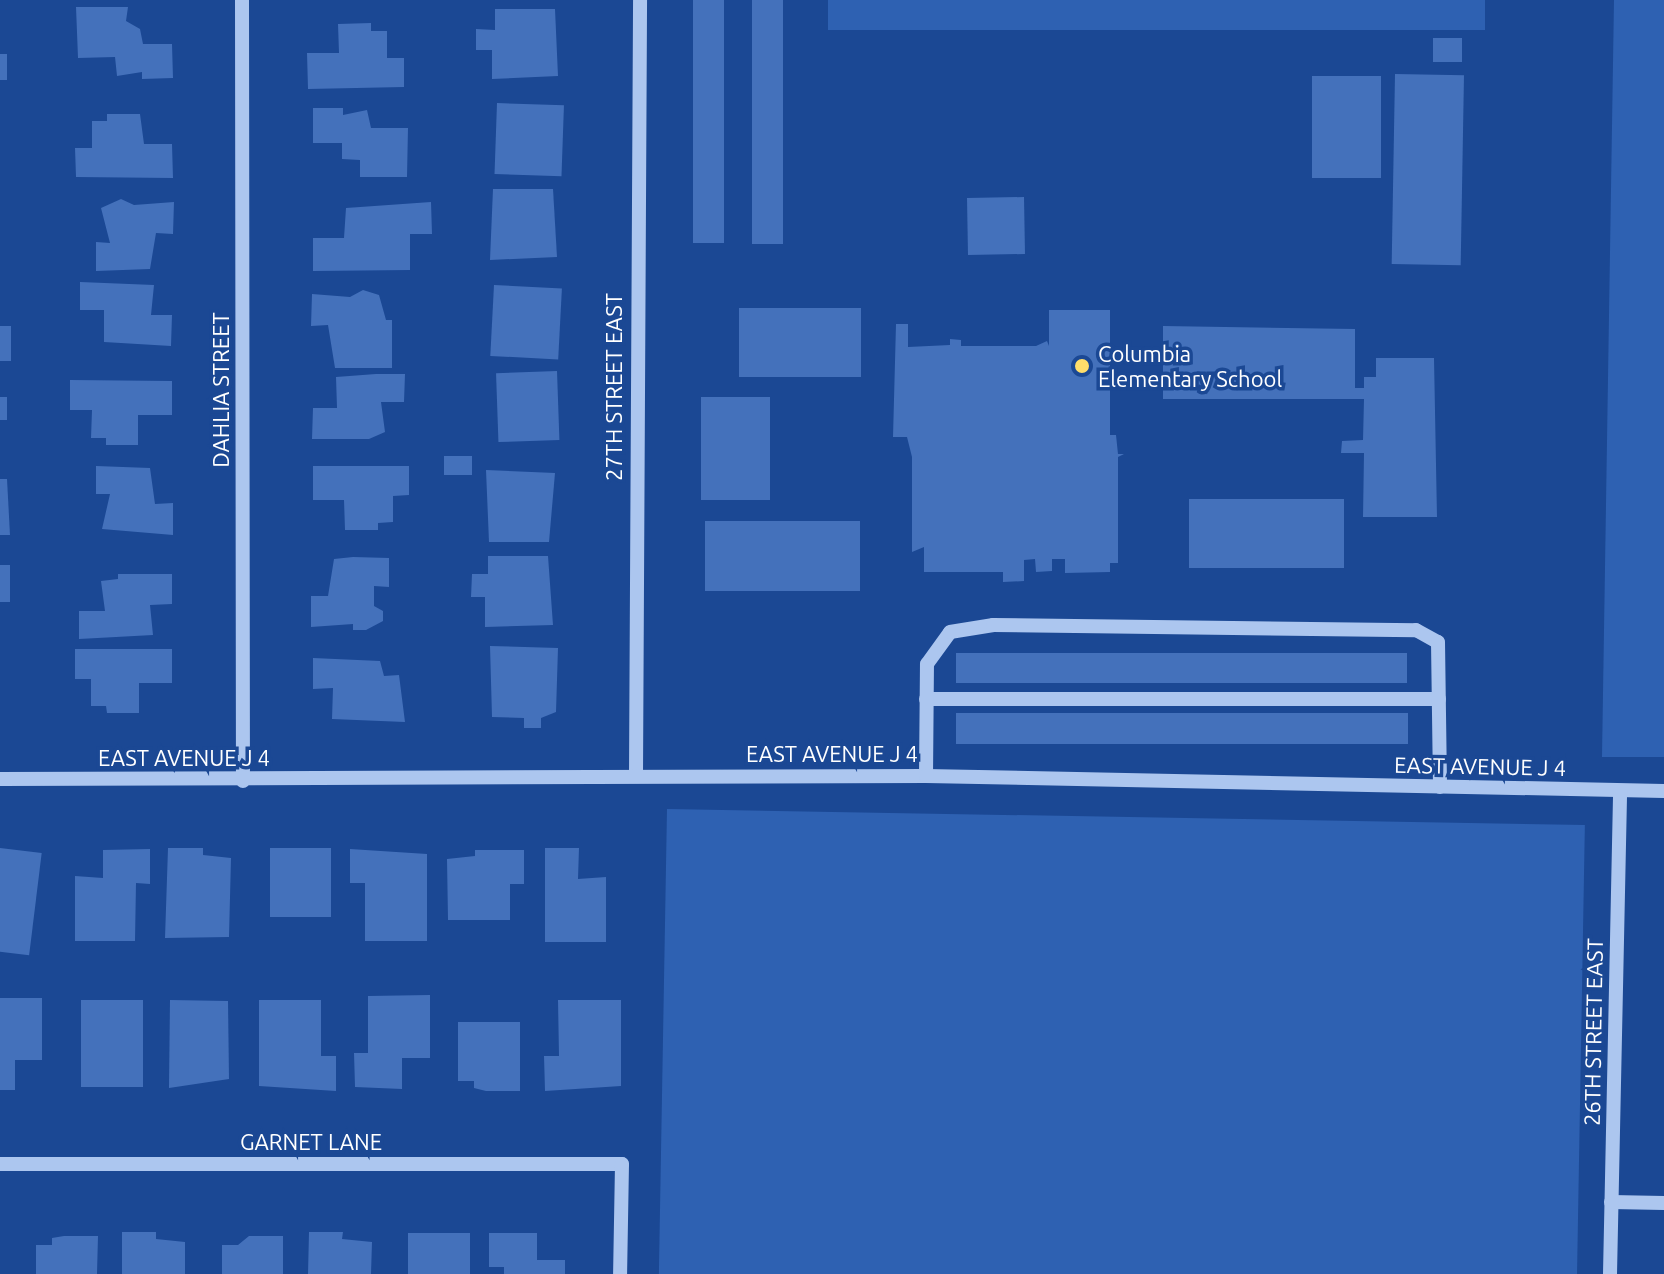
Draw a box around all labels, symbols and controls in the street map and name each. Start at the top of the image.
street label: 27TH STREET EAST [601,293,627,481]
street label: DAHLIA STREET [208,312,234,468]
place label: Columbia Elementary School [1098,340,1282,392]
marker: Columbia Elementary School [1073,357,1091,375]
street label: EAST AVENUE J 4 [746,741,918,767]
street label: EAST AVENUE J 4 [98,745,270,771]
street label: EAST AVENUE J 4 [1394,751,1566,781]
street label: 26TH STREET EAST [1578,938,1608,1126]
street label: GARNET LANE [240,1129,382,1155]

